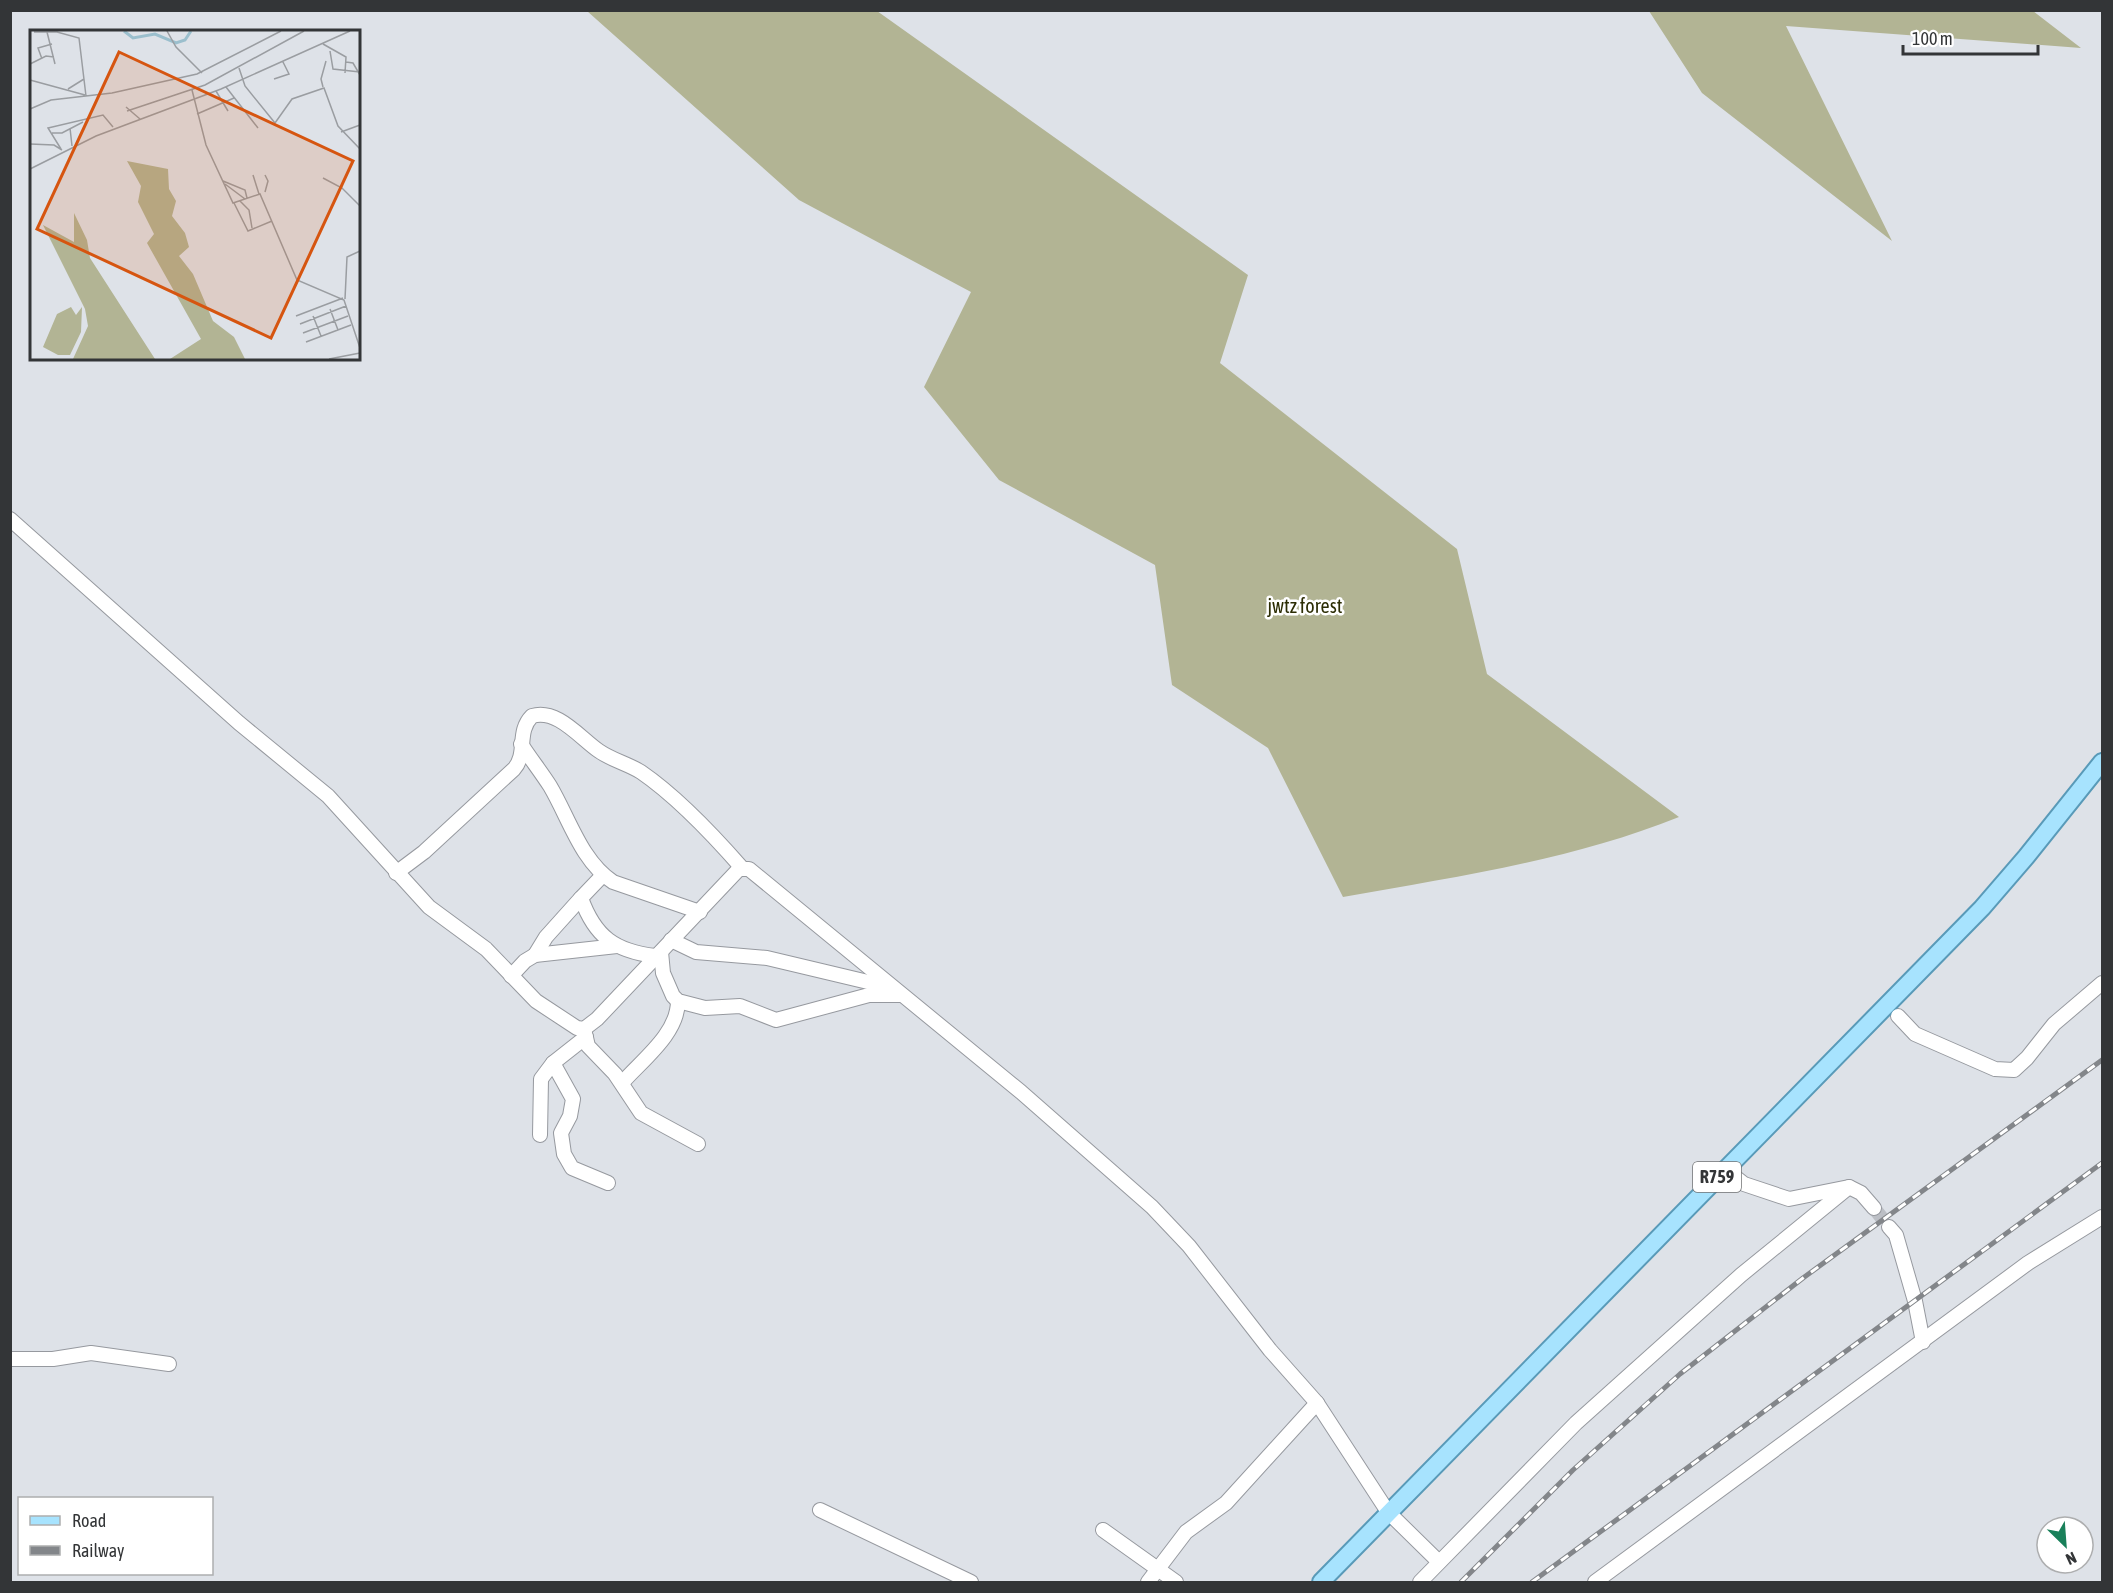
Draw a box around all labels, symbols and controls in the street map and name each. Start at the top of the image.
scale bar [1903,18,2038,56]
text: 100 m [1912,28,1953,49]
inset map [30,30,360,360]
park label: jwtz forest [1267,594,1343,617]
road number: R759 [1693,1162,1741,1192]
legend [18,1497,213,1575]
text: Road [72,1510,106,1531]
north arrow [2035,1515,2095,1575]
text: Railway [72,1540,124,1561]
text: N [2063,1548,2079,1569]

